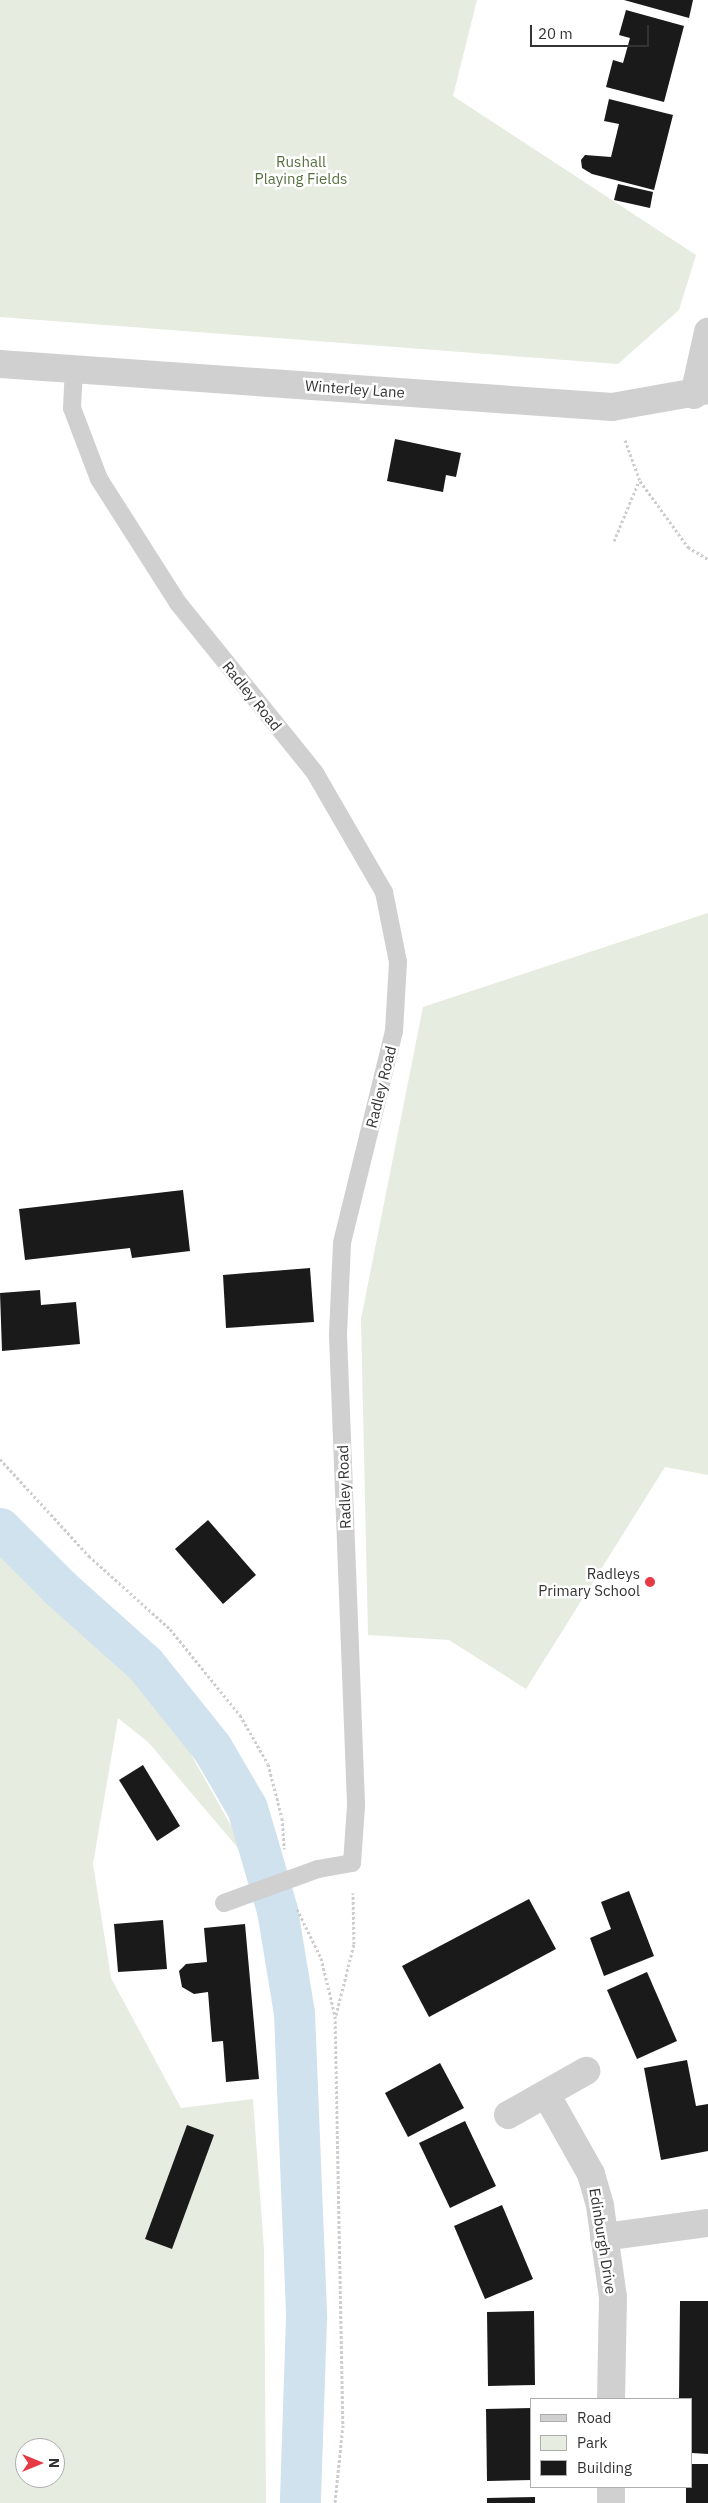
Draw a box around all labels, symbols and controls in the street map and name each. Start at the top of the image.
scale bar [533,15,652,47]
text: 20 m [538,24,573,43]
park label: Rushall Playing Fields [255,152,347,187]
street label: Winterley Lane [304,377,406,401]
street label: Radley Road [219,658,285,734]
street label: Radley Road [362,1044,400,1130]
street label: Radley Road [334,1445,354,1529]
place label: Radleys Primary School [538,1564,640,1599]
marker: Radleys Primary School [644,1576,656,1588]
street label: Edinburgh Drive [586,2187,620,2295]
legend [530,2398,693,2488]
text: Road [577,2408,612,2427]
text: Park [577,2433,607,2452]
north arrow [15,2438,65,2488]
text: N [45,2458,63,2468]
text: Building [577,2458,632,2477]

